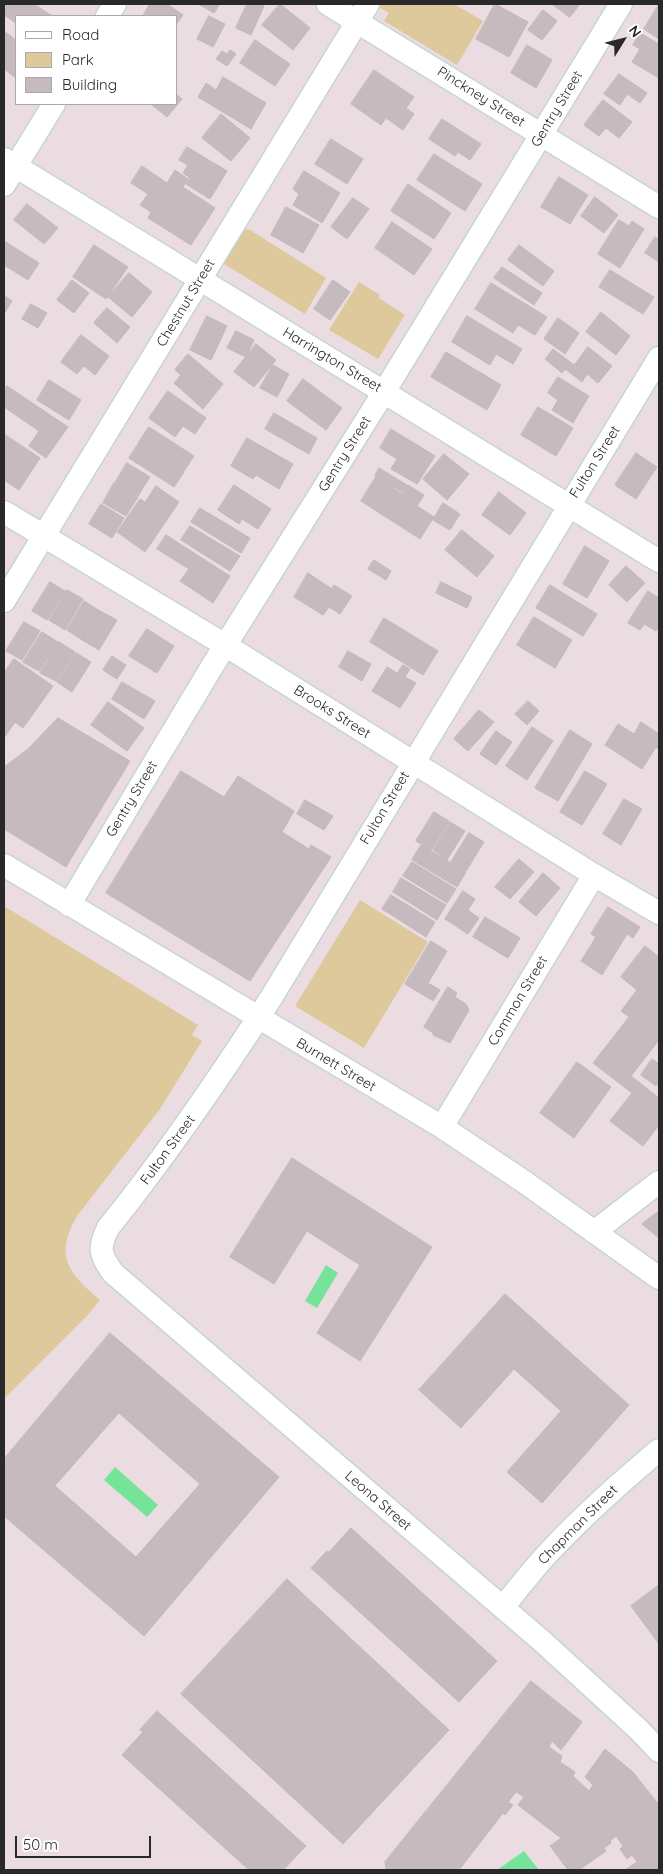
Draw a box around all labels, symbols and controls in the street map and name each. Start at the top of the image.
legend [15,15,178,105]
north arrow [598,15,648,65]
text: N [625,22,645,41]
text: Road [62,25,99,44]
text: Park [62,50,94,69]
street label: Pinckney Street [434,63,528,131]
street label: Gentry Street [528,68,586,150]
text: Building [62,75,117,94]
street label: Chestnut Street [153,256,219,350]
street label: Harrington Street [279,324,385,396]
street label: Gentry Street [315,413,375,495]
street label: Fulton Street [566,423,624,501]
street label: Brooks Street [291,682,373,742]
street label: Gentry Street [103,758,161,840]
street label: Fulton Street [357,768,413,848]
street label: Common Street [485,953,551,1049]
street label: Burnett Street [293,1035,379,1095]
street label: Fulton Street [137,1112,199,1188]
street label: Leona Street [341,1468,415,1534]
street label: Chapman Street [535,1482,621,1568]
scale bar [18,1826,154,1858]
text: 50 m [23,1835,58,1854]

